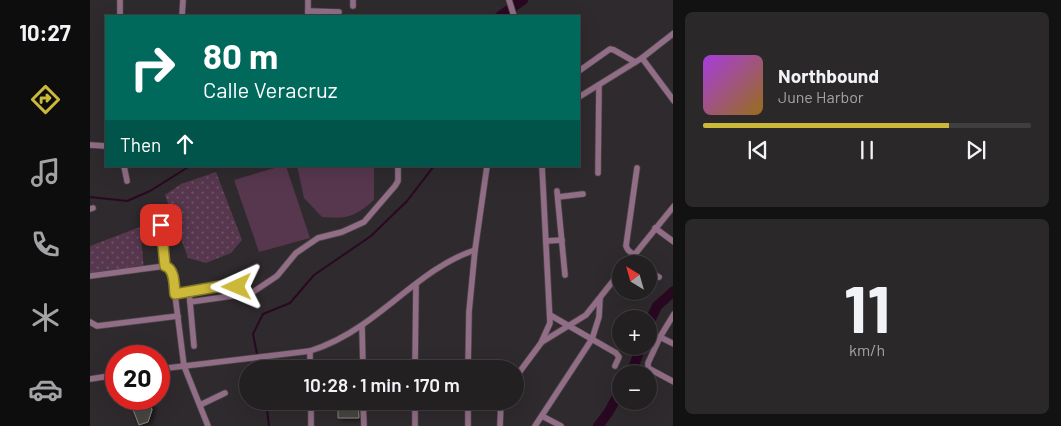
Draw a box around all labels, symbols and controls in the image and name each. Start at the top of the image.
text: 10:27 [19,19,71,45]
text: 80 m [203,34,278,76]
icon: right [120,35,185,100]
text: Northbound [778,64,879,87]
text: Calle Veracruz [203,76,338,102]
icon: directions [28,82,63,117]
text: June Harbor [778,87,864,106]
icon: ahead [171,130,199,158]
text: Then [120,133,161,156]
icon: previous [744,136,772,164]
icon: pause [853,136,881,164]
icon: next [962,136,990,164]
icon: music [28,155,63,190]
pin [140,204,182,246]
icon: arrive [147,211,175,239]
icon: phone [28,227,63,262]
north arrow [612,255,658,300]
map controls [612,255,657,410]
position arrow [210,260,262,312]
text: 11 [844,268,890,346]
icon: climate [28,300,63,335]
button: + [612,310,657,355]
text: km/h [849,340,885,359]
speed limit sign: 20 [105,345,170,410]
button: − [612,365,657,410]
icon: car [28,372,63,407]
text: 10:28 · 1 min · 170 m [303,373,460,396]

